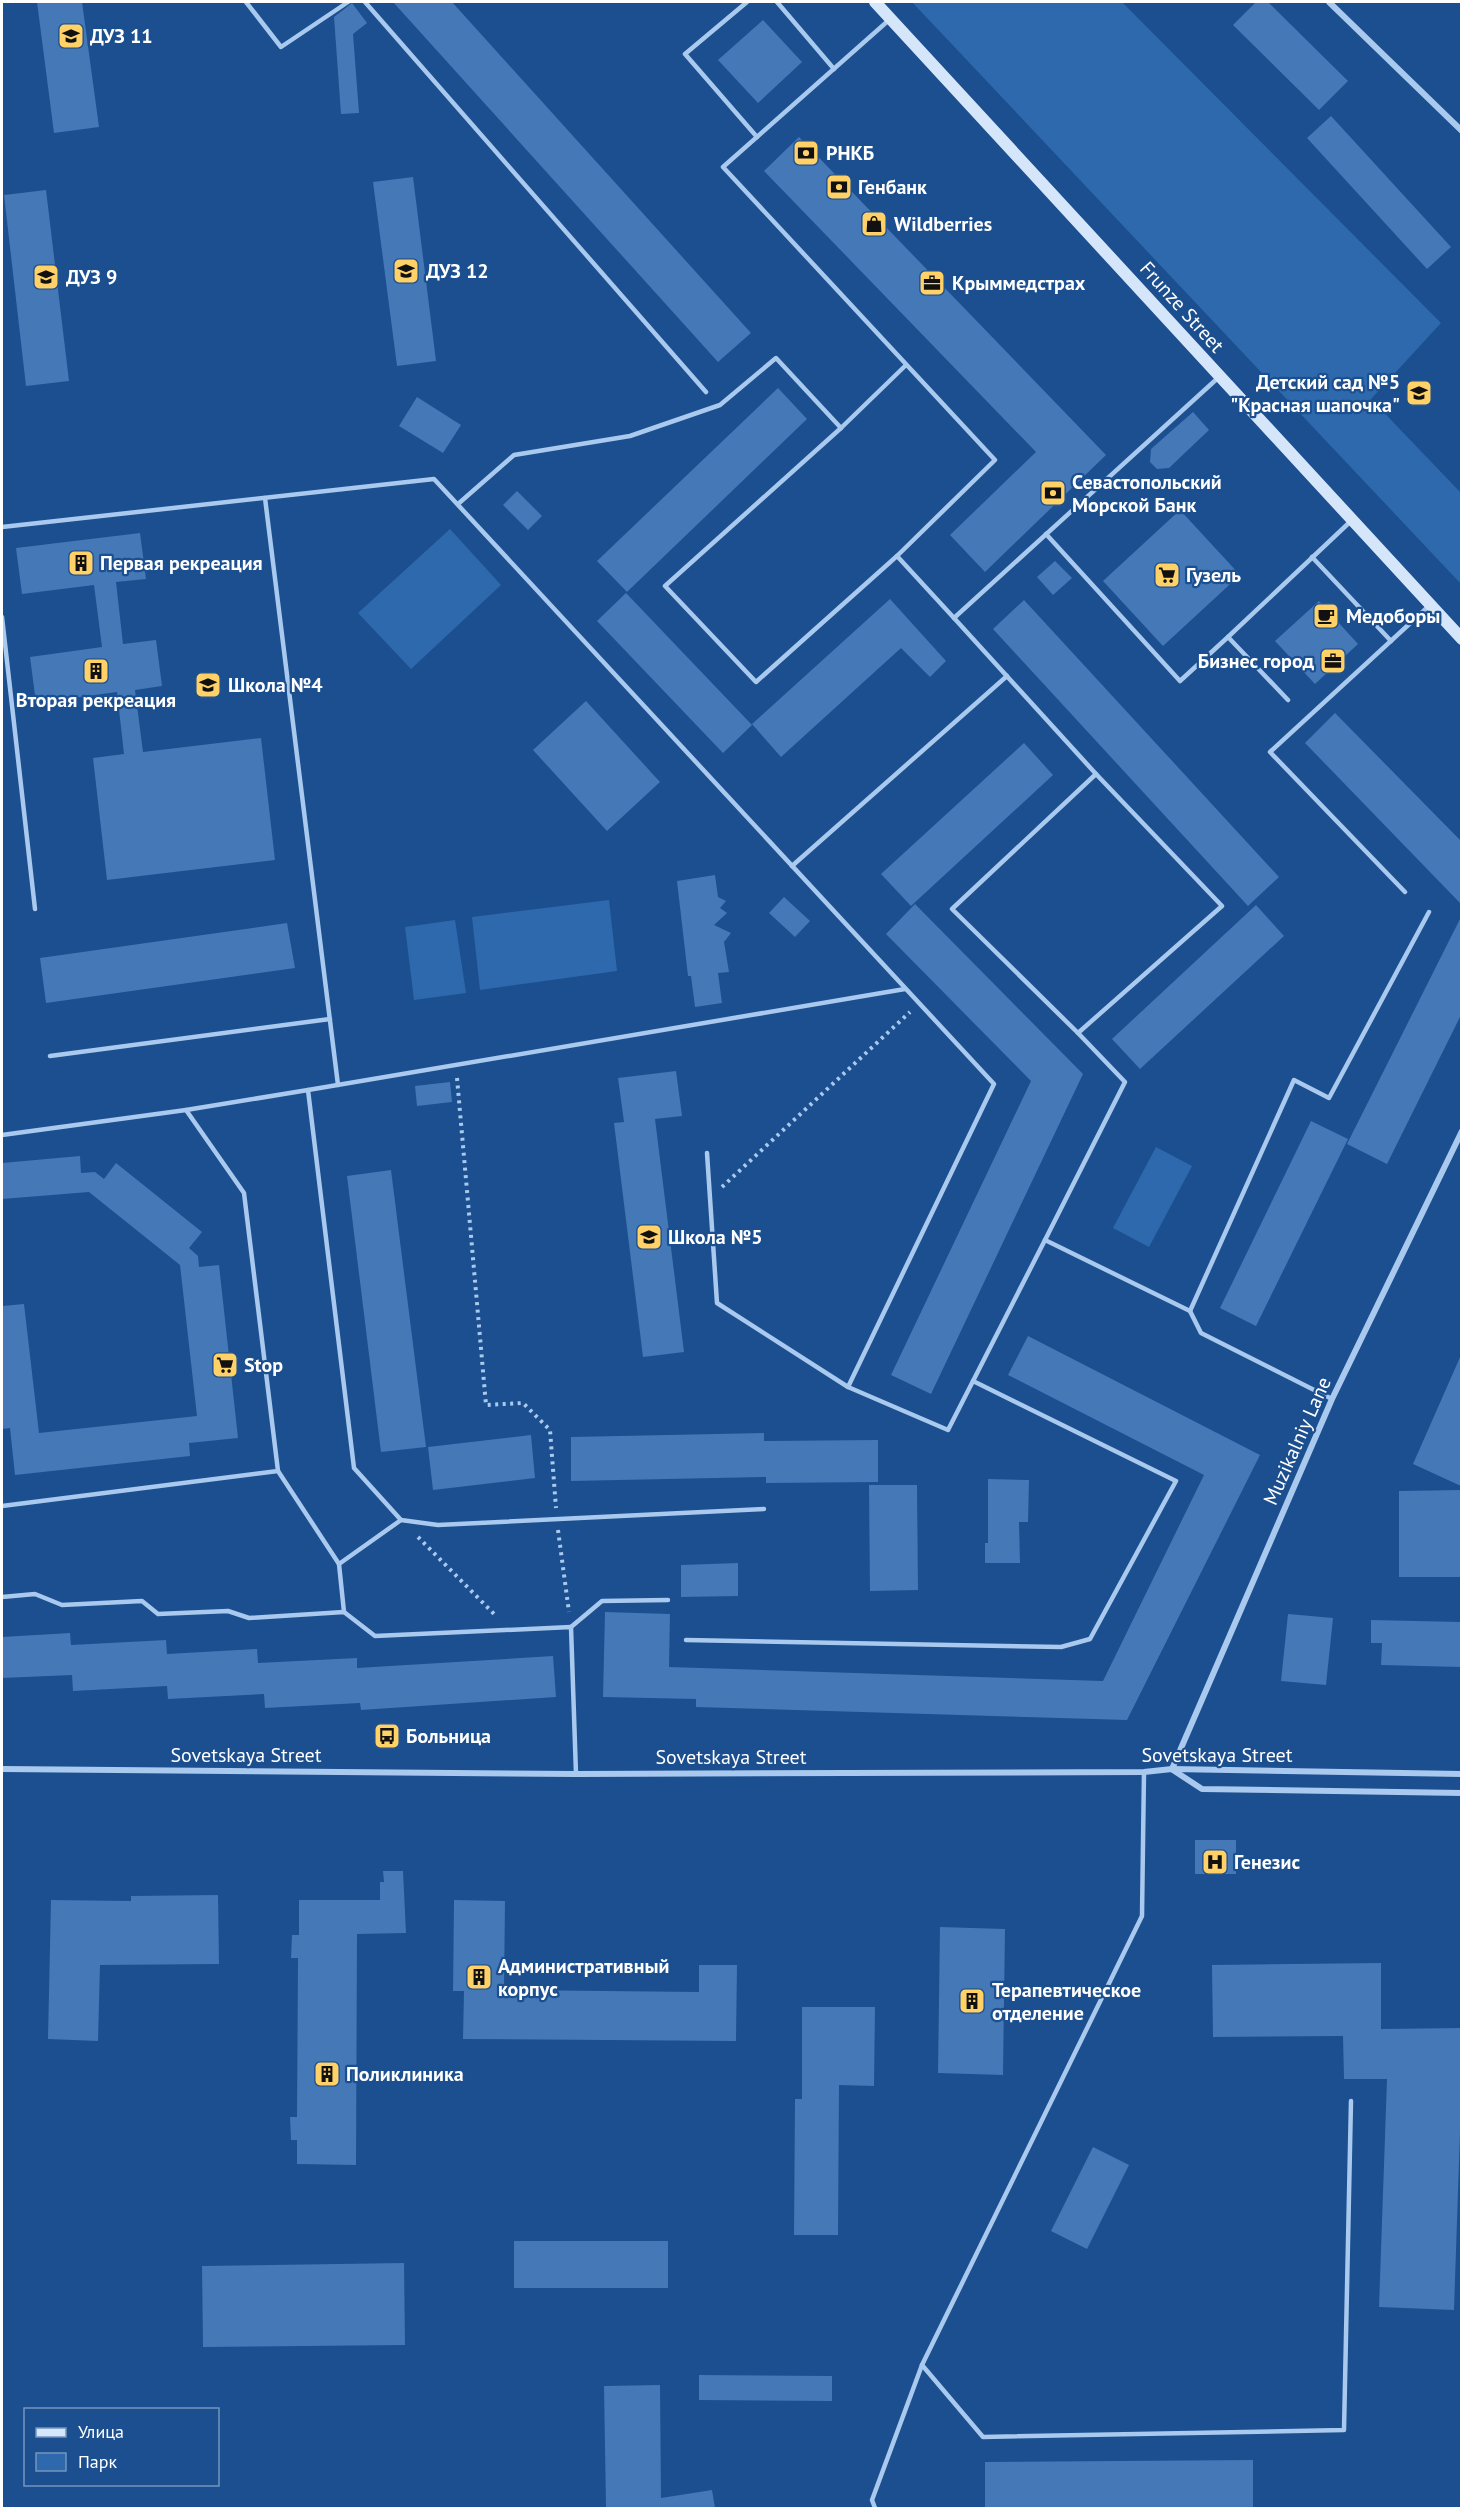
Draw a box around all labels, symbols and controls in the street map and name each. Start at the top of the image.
school or university icon: ДУЗ 11 [56,21,86,51]
place label: ДУЗ 11 [90,23,153,49]
bank icon: РНКБ [791,138,821,168]
place label: РНКБ [826,140,874,166]
bank icon: Генбанк [824,172,854,202]
place label: Генбанк [858,174,927,200]
shop icon: Wildberries [859,209,889,239]
place label: Wildberries [894,211,992,237]
school or university icon: ДУЗ 12 [391,256,421,286]
street label: Frunze Street [1134,256,1230,358]
place label: ДУЗ 12 [426,258,489,284]
school or university icon: ДУЗ 9 [31,262,61,292]
place label: ДУЗ 9 [66,264,117,290]
office icon: Крыммедстрах [917,268,947,298]
place label: Крыммедстрах [952,270,1086,296]
place label: Детский сад №5 "Красная шапочка" [1230,369,1400,418]
school or university icon: Детский сад №5 "Красная шапочка" [1404,378,1434,408]
place label: Севастопольский Морской Банк [1072,469,1222,518]
bank icon: Севастопольский Морской Банк [1038,478,1068,508]
building icon: Первая рекреация [66,548,96,578]
place label: Первая рекреация [100,550,263,576]
supermarket icon: Гузель [1152,560,1182,590]
place label: Гузель [1186,562,1241,588]
cafe icon: Медоборы [1311,601,1341,631]
place label: Медоборы [1346,603,1440,629]
office icon: Бизнес город [1318,646,1348,676]
place label: Бизнес город [1198,648,1315,674]
building icon: Вторая рекреация [81,656,111,686]
school or university icon: Школа №4 [193,670,223,700]
place label: Школа №4 [228,672,323,698]
place label: Вторая рекреация [16,687,176,713]
school or university icon: Школа №5 [634,1222,664,1252]
place label: Школа №5 [668,1224,763,1250]
supermarket icon: Stop [210,1350,240,1380]
place label: Stop [244,1352,283,1378]
street label: Muzikalniy Lane [1257,1373,1337,1509]
bus stop icon: Больница [372,1721,402,1751]
place label: Больница [406,1723,491,1749]
street label: Sovetskaya Street [170,1742,322,1768]
street label: Sovetskaya Street [1141,1742,1293,1768]
street label: Sovetskaya Street [655,1744,807,1770]
hospital icon: Генезис [1200,1847,1230,1877]
place label: Генезис [1234,1849,1300,1875]
place label: Административный корпус [498,1953,669,2002]
building icon: Административный корпус [464,1962,494,1992]
place label: Терапевтическое отделение [992,1977,1141,2026]
building icon: Терапевтическое отделение [957,1986,987,2016]
building icon: Поликлиника [312,2059,342,2089]
place label: Поликлиника [346,2061,464,2087]
legend [24,2408,219,2486]
text: Улица [78,2420,124,2443]
text: Парк [78,2450,118,2473]

